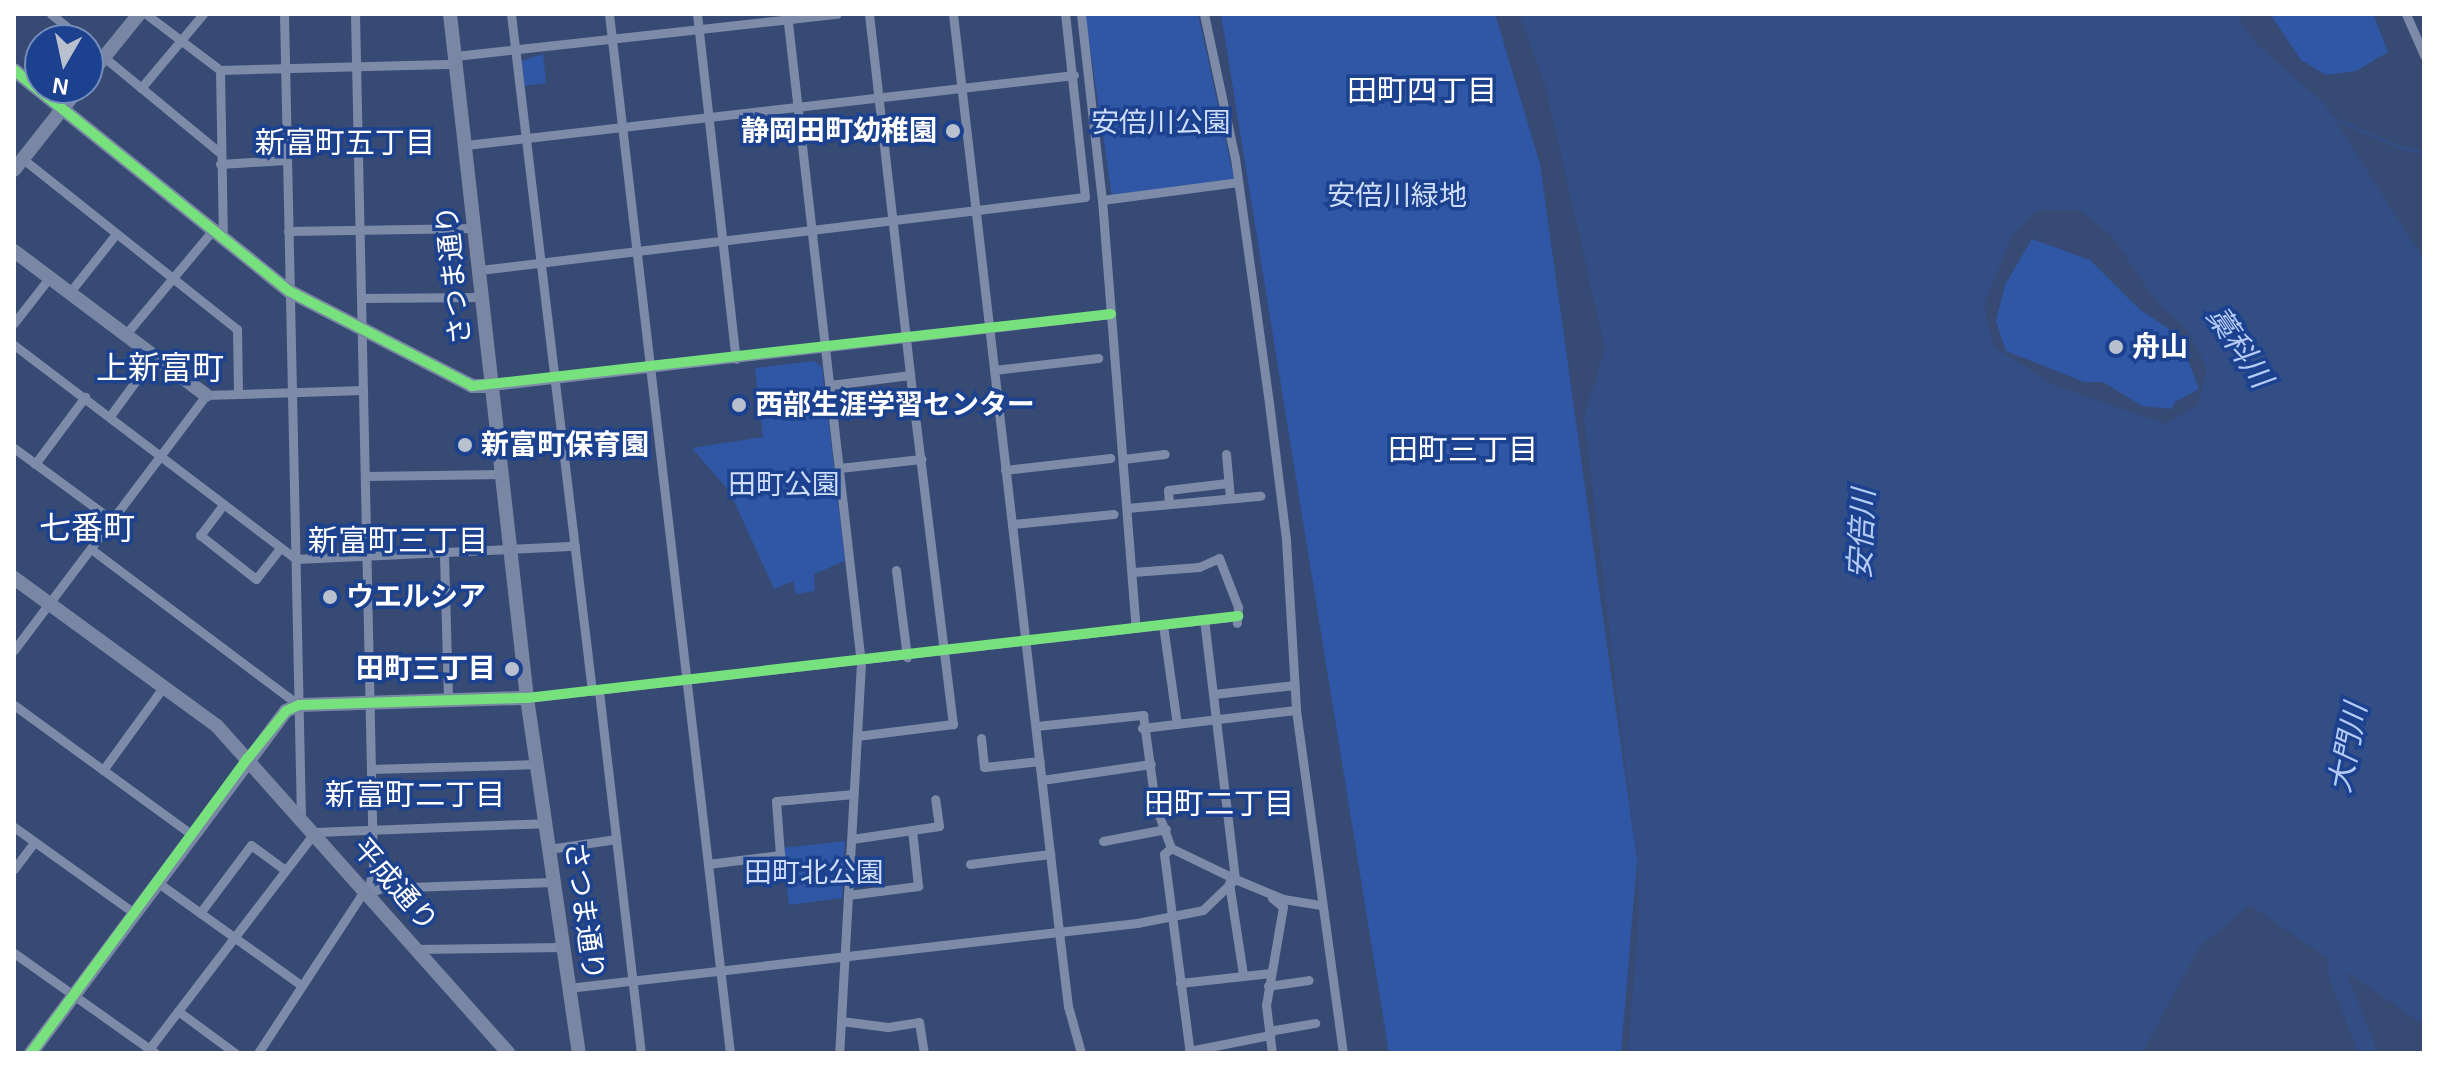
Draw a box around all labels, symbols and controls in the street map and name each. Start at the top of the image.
north arrow [24,24,104,104]
text: N [51,73,70,100]
district label: 田町四丁目 [1347,73,1497,109]
park label: 安倍川公園 [1091,106,1231,140]
place label: 静岡田町幼稚園 [741,114,937,148]
marker: 静岡田町幼稚園 [944,122,962,140]
district label: 新富町五丁目 [255,125,435,161]
park label: 安倍川緑地 [1327,179,1467,213]
street label: さつま通り [430,204,478,346]
water label: 藁科川 [2199,300,2279,394]
place label: 舟山 [2132,330,2188,364]
marker: 舟山 [2107,338,2125,356]
district label: 上新富町 [96,349,224,387]
place label: 西部生涯学習センター [755,388,1035,422]
marker: 西部生涯学習センター [730,396,748,414]
place label: 新富町保育園 [481,428,649,462]
district label: 田町三丁目 [1388,432,1538,468]
marker: 新富町保育園 [456,436,474,454]
park label: 田町公園 [728,468,840,502]
water label: 安倍川 [1842,488,1882,580]
district label: 七番町 [39,509,135,547]
district label: 新富町三丁目 [308,523,488,559]
place label: ウエルシア [346,580,486,614]
marker: ウエルシア [321,588,339,606]
place label: 田町三丁目 [356,652,496,686]
marker: 田町三丁目 [503,660,521,678]
water label: 大門川 [2322,700,2374,796]
district label: 新富町二丁目 [325,777,505,813]
district label: 田町二丁目 [1144,786,1294,822]
street label: 平成通り [346,832,444,938]
street label: さつま通り [558,839,610,983]
park label: 田町北公園 [744,856,884,890]

